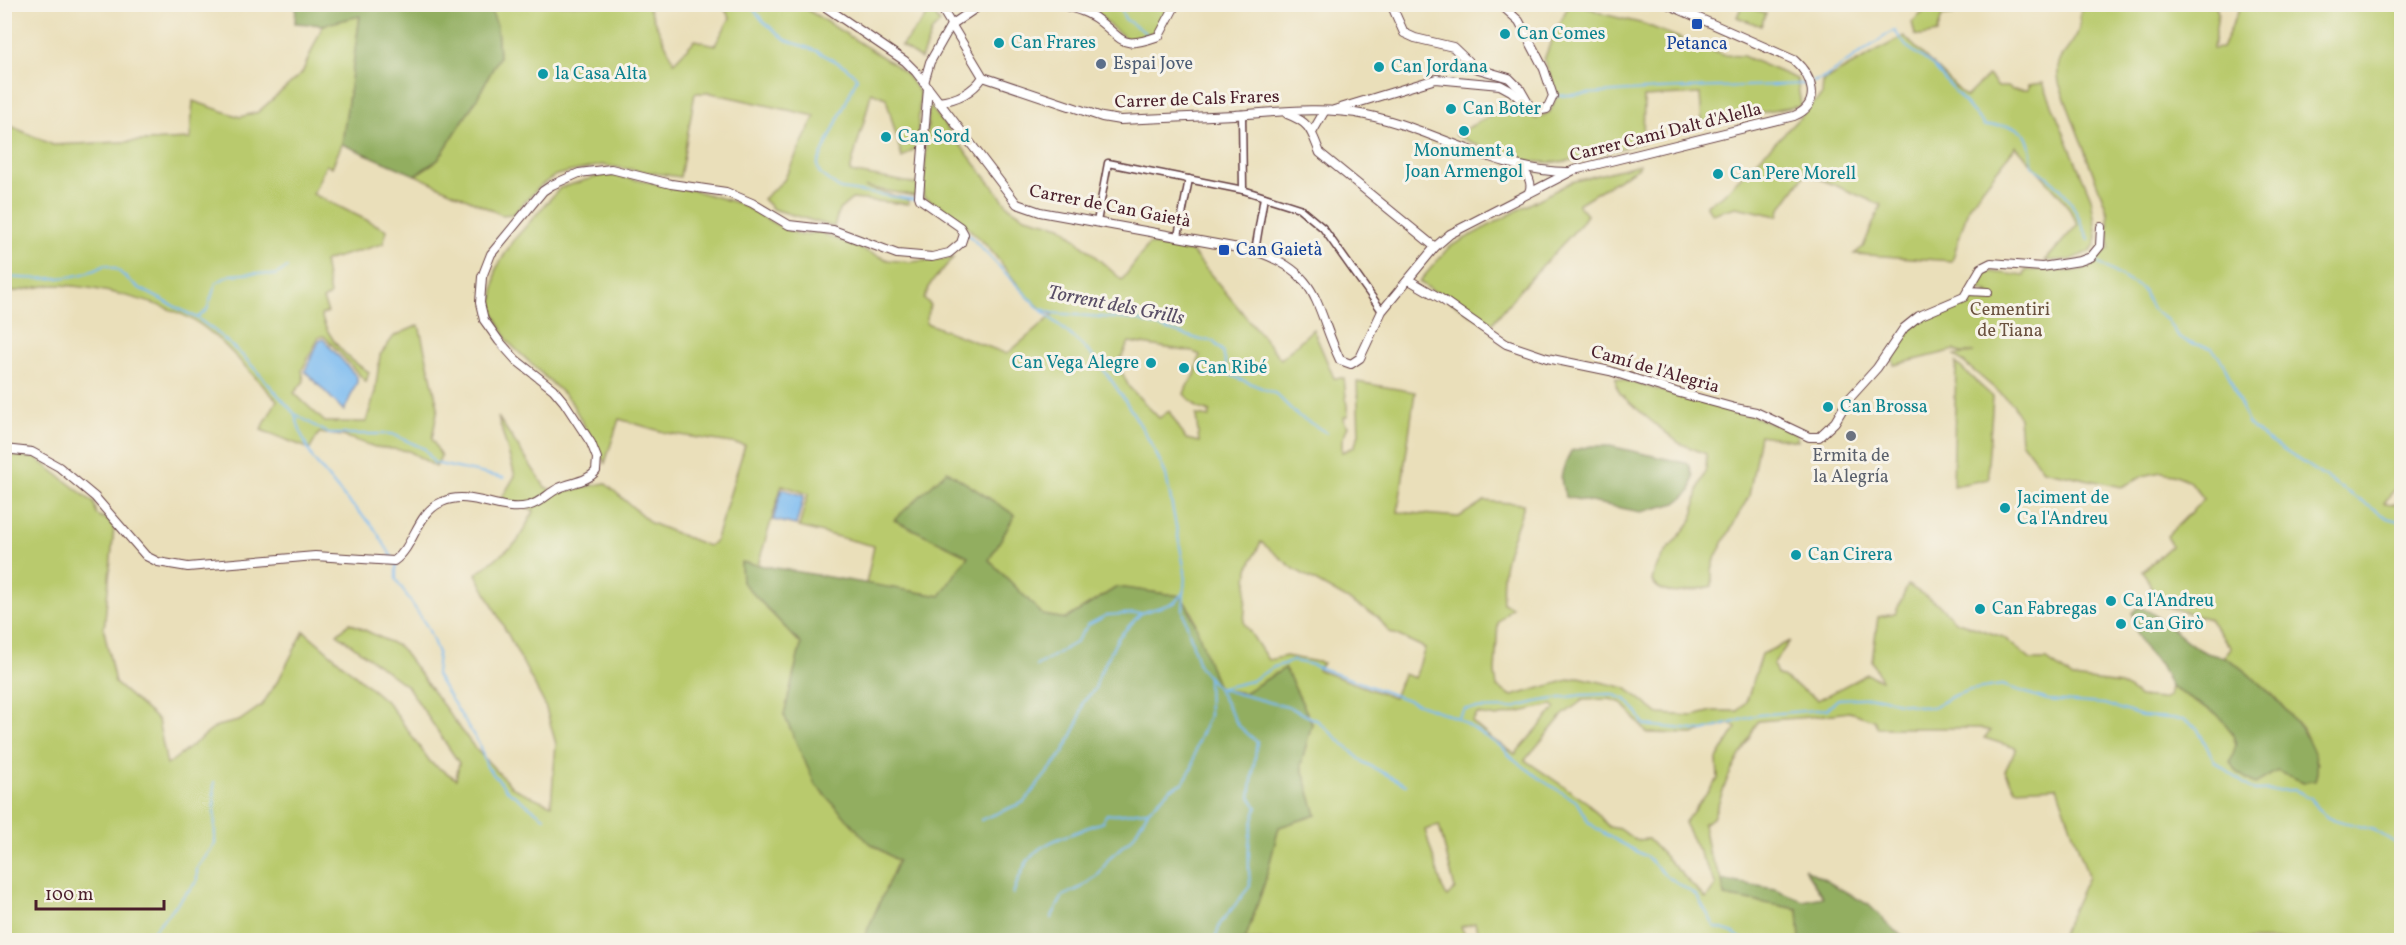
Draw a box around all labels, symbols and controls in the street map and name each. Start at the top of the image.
marker: Petanca [1690,17,1704,31]
place label: Can Comes [1517,22,1606,47]
marker: Can Comes [1498,27,1512,41]
place label: Can Frares [1011,31,1096,56]
place label: Petanca [1666,32,1728,57]
marker: Can Frares [992,36,1006,50]
place label: Espai Jove [1113,52,1193,77]
place label: Can Jordana [1391,55,1488,80]
marker: Espai Jove [1094,57,1108,71]
marker: Can Jordana [1372,60,1386,74]
place label: la Casa Alta [555,62,647,87]
marker: la Casa Alta [536,67,550,81]
street label: Carrer de Cals Frares [1114,85,1280,115]
place label: Can Boter [1463,97,1542,122]
street label: Carrer Camí Dalt d'Alella [1568,97,1765,169]
marker: Can Boter [1444,102,1458,116]
marker: Monument a Joan Armengol [1457,124,1471,138]
place label: Can Sord [898,125,970,150]
marker: Can Sord [879,130,893,144]
place label: Monument a Joan Armengol [1405,139,1523,185]
place label: Can Pere Morell [1730,162,1856,187]
marker: Can Pere Morell [1711,167,1725,181]
street label: Carrer de Can Gaietà [1027,179,1193,235]
place label: Can Gaietà [1236,238,1322,263]
marker: Can Gaietà [1217,243,1231,257]
water label: Torrent dels Grills [1045,279,1187,333]
park label: Cementiri de Tiana [1970,298,2050,344]
street label: Camí de l'Alegria [1588,340,1722,400]
place label: Can Vega Alegre [1012,351,1139,376]
marker: Can Vega Alegre [1144,356,1158,370]
place label: Can Ribé [1196,356,1267,381]
marker: Can Ribé [1177,361,1191,375]
place label: Can Brossa [1840,395,1928,420]
marker: Can Brossa [1821,400,1835,414]
marker: Ermita de la Alegría [1844,429,1858,443]
place label: Ermita de la Alegría [1812,444,1890,490]
place label: Jaciment de Ca l'Andreu [2017,486,2109,532]
marker: Jaciment de Ca l'Andreu [1998,501,2012,515]
place label: Can Cirera [1808,543,1893,568]
marker: Can Cirera [1789,548,1803,562]
place label: Ca l'Andreu [2123,589,2214,614]
marker: Ca l'Andreu [2104,594,2118,608]
place label: Can Fabregas [1992,597,2097,622]
marker: Can Fabregas [1973,602,1987,616]
place label: Can Girò [2133,612,2204,637]
marker: Can Girò [2114,617,2128,631]
scale bar [36,873,164,911]
text: 100 m [45,883,94,908]

